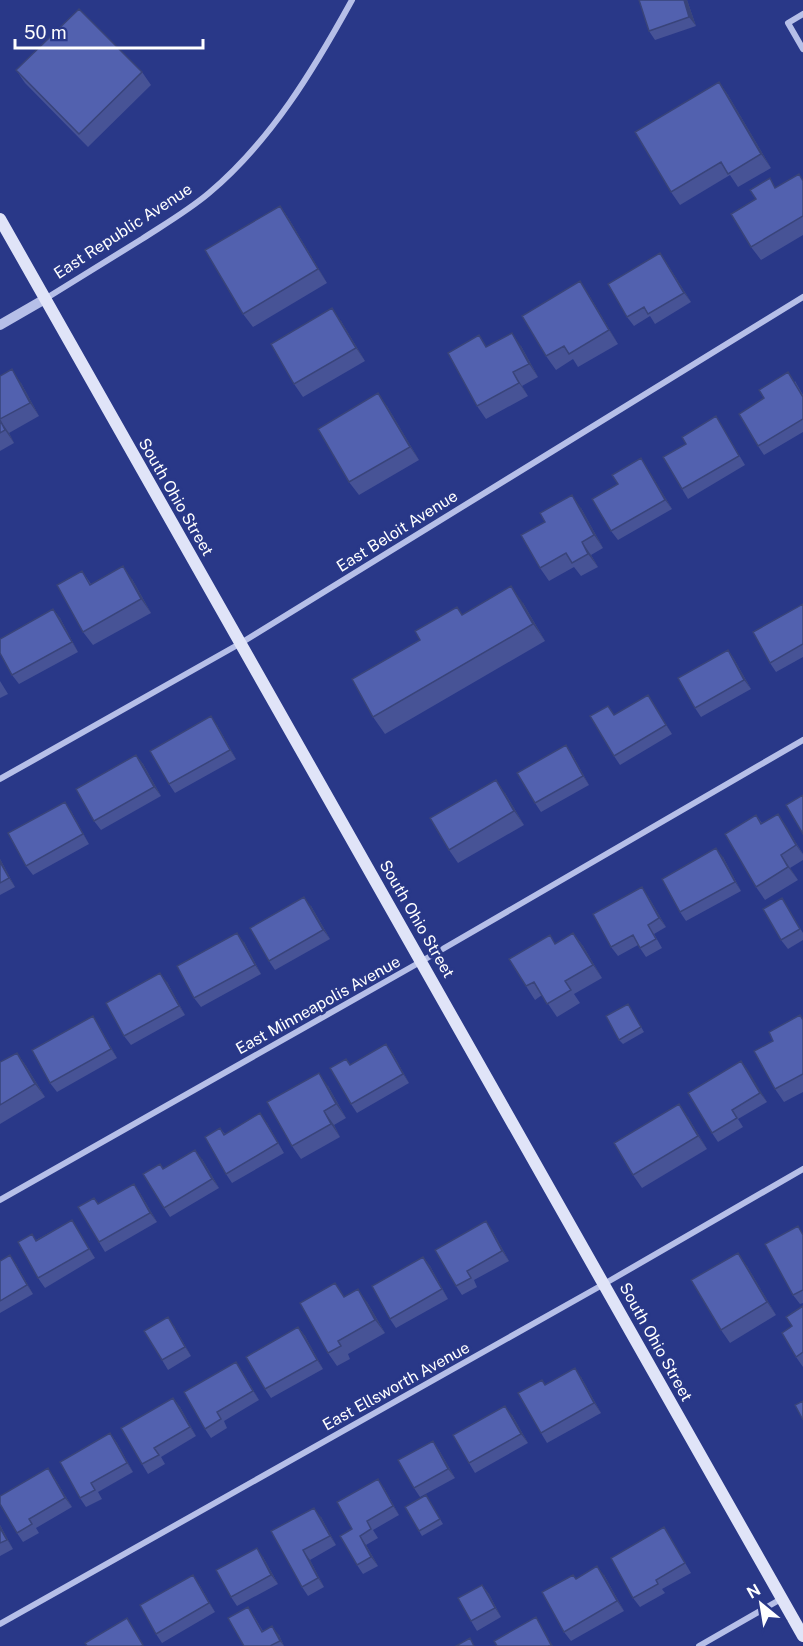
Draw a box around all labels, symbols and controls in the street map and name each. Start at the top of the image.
scale bar [15,12,202,50]
text: 50 m [24,22,67,43]
street label: East Republic Avenue [50,179,196,283]
street label: South Ohio Street [135,435,217,559]
street label: East Beloit Avenue [333,486,461,576]
street label: South Ohio Street [376,857,458,981]
street label: East Minneapolis Avenue [232,952,404,1058]
street label: South Ohio Street [616,1279,696,1405]
street label: East Ellsworth Avenue [319,1338,473,1434]
north arrow [731,1574,791,1634]
text: N [744,1580,764,1603]

